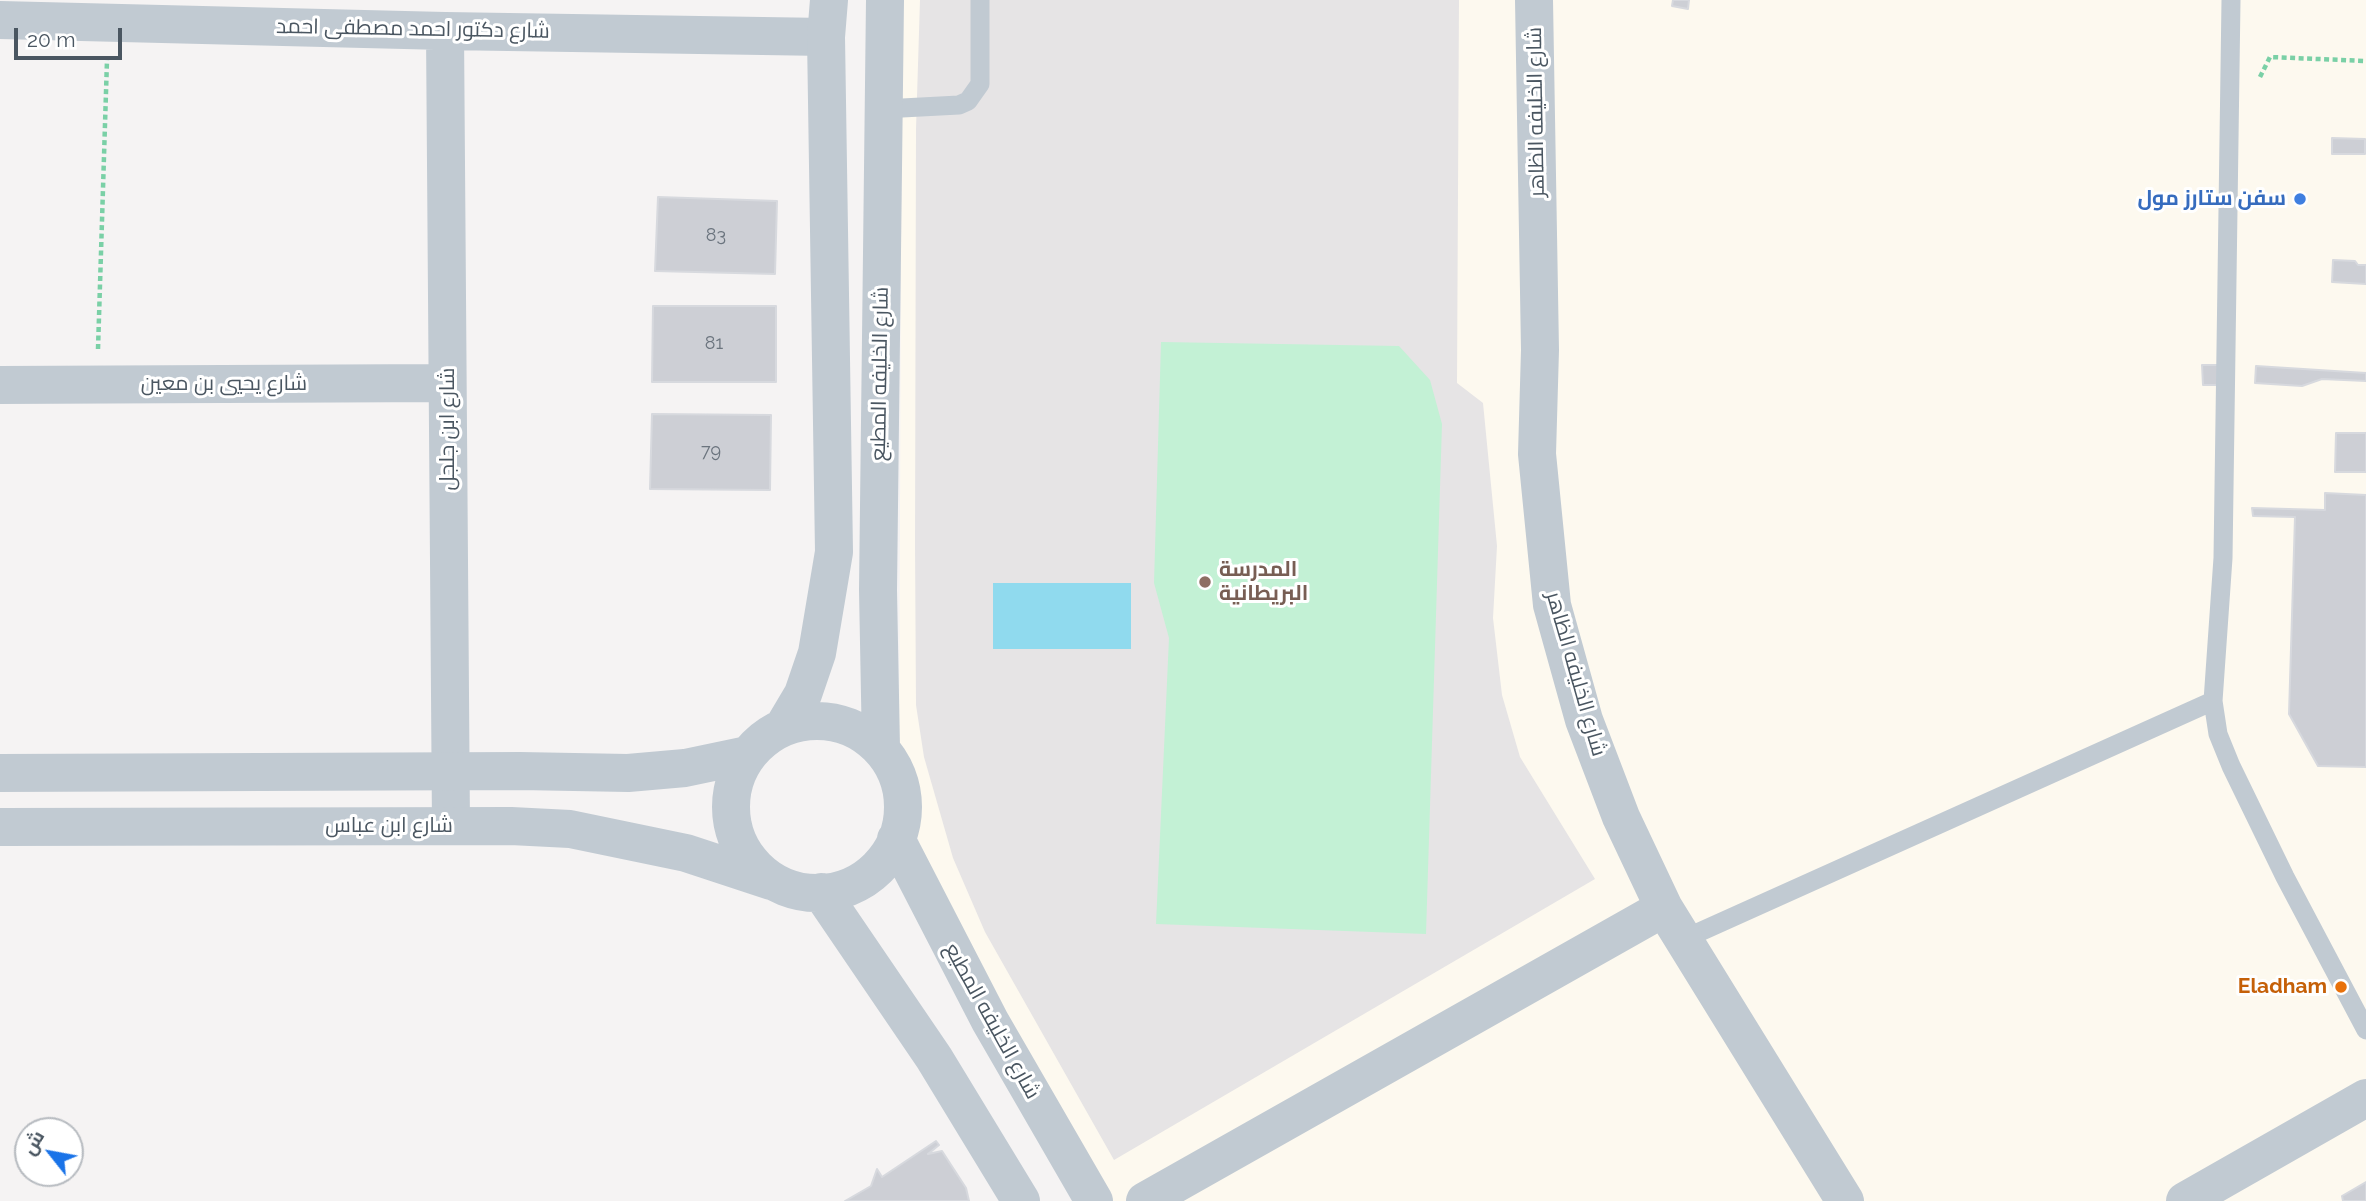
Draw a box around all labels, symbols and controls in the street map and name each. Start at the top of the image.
scale bar [18,14,126,58]
street label: شارع دكتور احمد مصطفى احمد [276,14,550,44]
text: 20 m [27,27,75,52]
street label: شارع الخليفه الظاهر [1522,27,1550,197]
place label: سفن ستارز مول [2137,186,2286,212]
marker: سفن ستارز مول [2292,191,2308,207]
house number: 83 [706,225,726,247]
street label: شارع الخليفه المطيع [866,287,894,461]
house number: 81 [705,333,723,355]
street label: شارع ابن جلجل [435,368,461,490]
street label: شارع يحيي بن معين [141,371,307,397]
house number: 79 [701,441,721,463]
place label: المدرسة البريطانية [1219,557,1308,607]
marker: المدرسة البريطانية [1197,574,1213,590]
street label: شارع الخليفه الظاهر [1540,589,1612,759]
street label: شارع ابن عباس [325,813,453,839]
street label: شارع الخليفه المطيع [939,939,1045,1103]
place label: Eladham [2238,974,2327,1000]
marker: Eladham [2333,979,2349,995]
north arrow [14,1117,84,1187]
text: ش [17,1126,48,1158]

